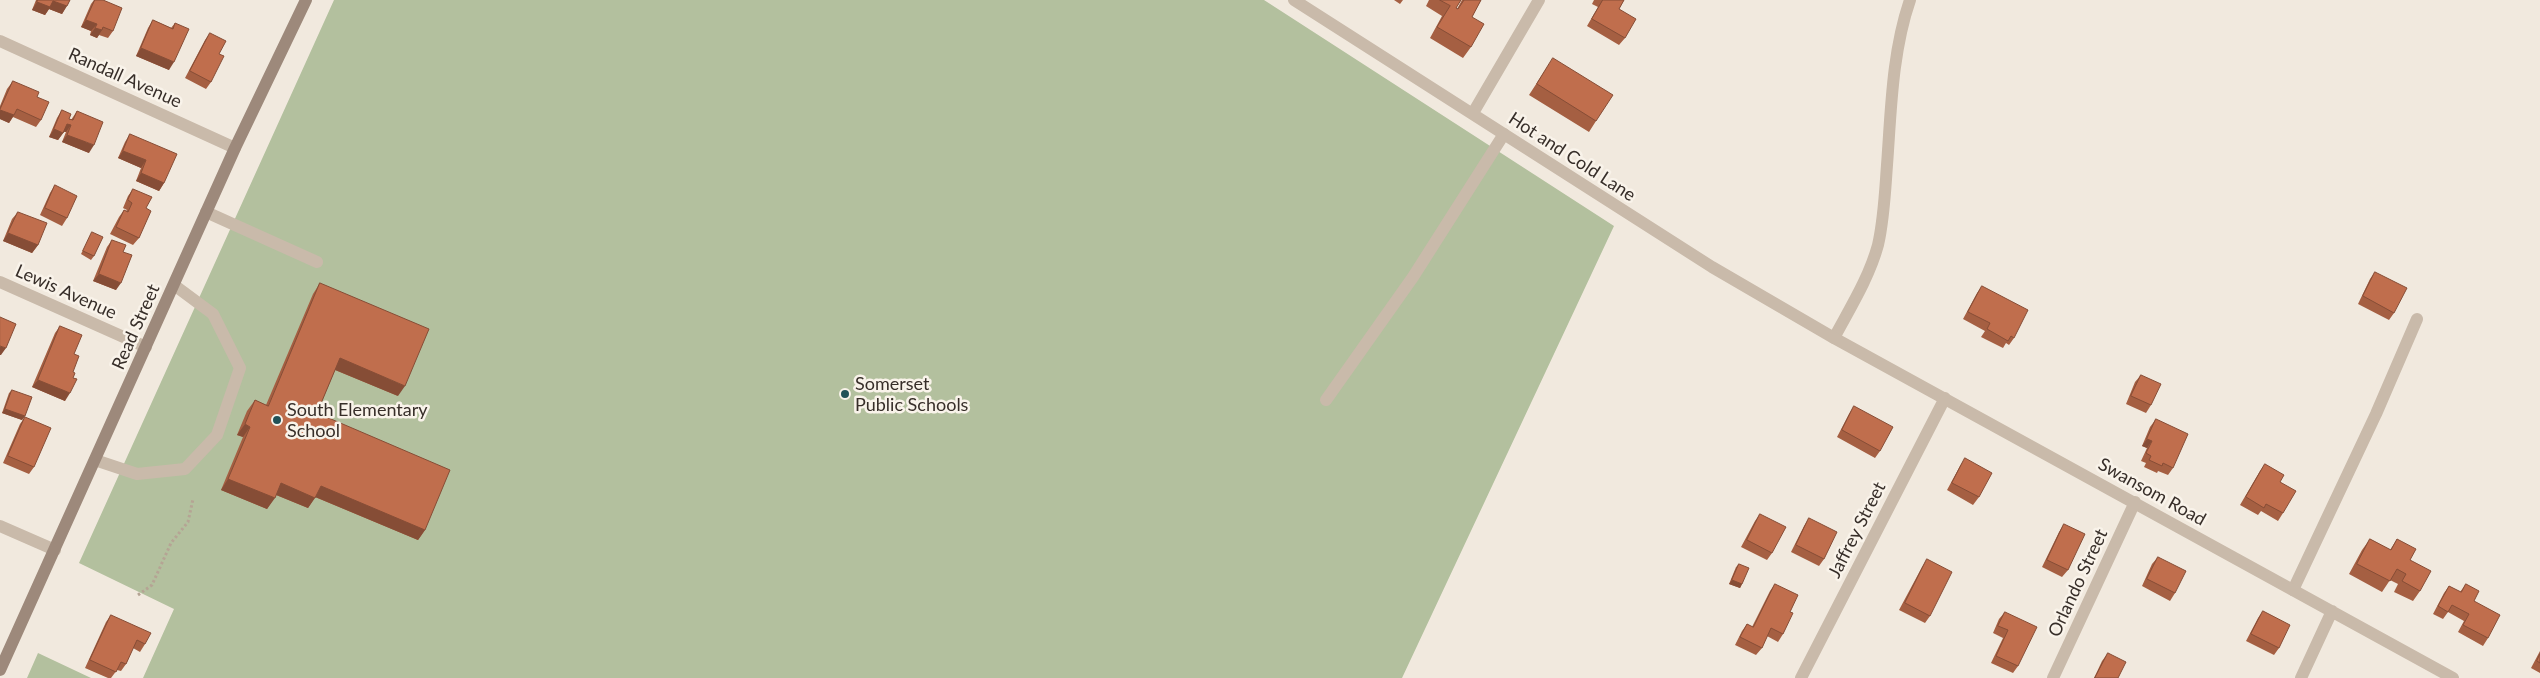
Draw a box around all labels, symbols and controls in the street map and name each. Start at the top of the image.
street label: Randall Avenue [65,43,185,113]
street label: Hot and Cold Lane [1504,108,1640,206]
street label: Lewis Avenue [12,260,120,324]
street label: Read Street [108,281,164,373]
place label: Somerset Public Schools [855,373,968,416]
marker: Somerset Public Schools [839,388,851,400]
place label: South Elementary School [287,399,428,442]
marker: South Elementary School [271,414,283,426]
street label: Swansom Road [2094,454,2210,530]
street label: Jaffrey Street [1824,478,1890,582]
street label: Orlando Street [2044,526,2112,640]

